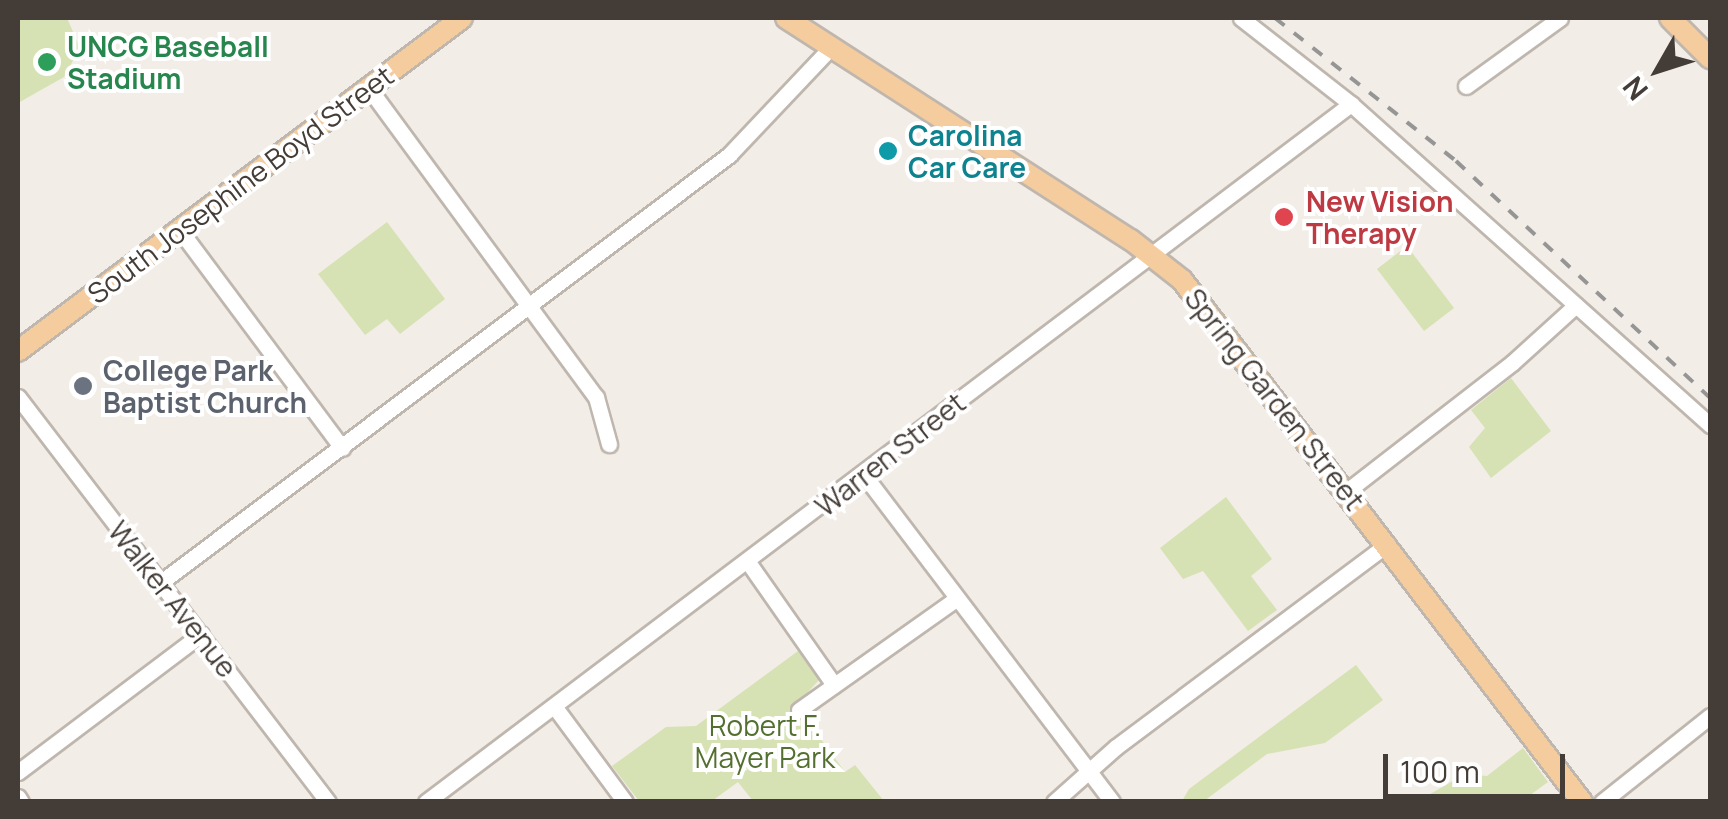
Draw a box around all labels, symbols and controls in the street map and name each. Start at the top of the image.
north arrow [1608,20,1708,120]
place label: UNCG Baseball Stadium [67,29,269,95]
marker: UNCG Baseball Stadium [36,51,58,73]
street label: South Josephine Boyd Street [81,58,399,310]
text: N [1614,69,1656,109]
place label: Carolina Car Care [908,118,1026,184]
marker: Carolina Car Care [877,140,899,162]
place label: New Vision Therapy [1306,184,1454,250]
marker: New Vision Therapy [1271,204,1297,230]
street label: Spring Garden Street [1178,282,1372,516]
place label: College Park Baptist Church [103,353,307,419]
marker: College Park Baptist Church [72,375,94,397]
street label: Warren Street [808,385,972,523]
street label: Walker Avenue [102,514,244,684]
park label: Robert F. Mayer Park [695,708,835,774]
scale bar [1388,734,1570,796]
text: 100 m [1400,751,1480,792]

